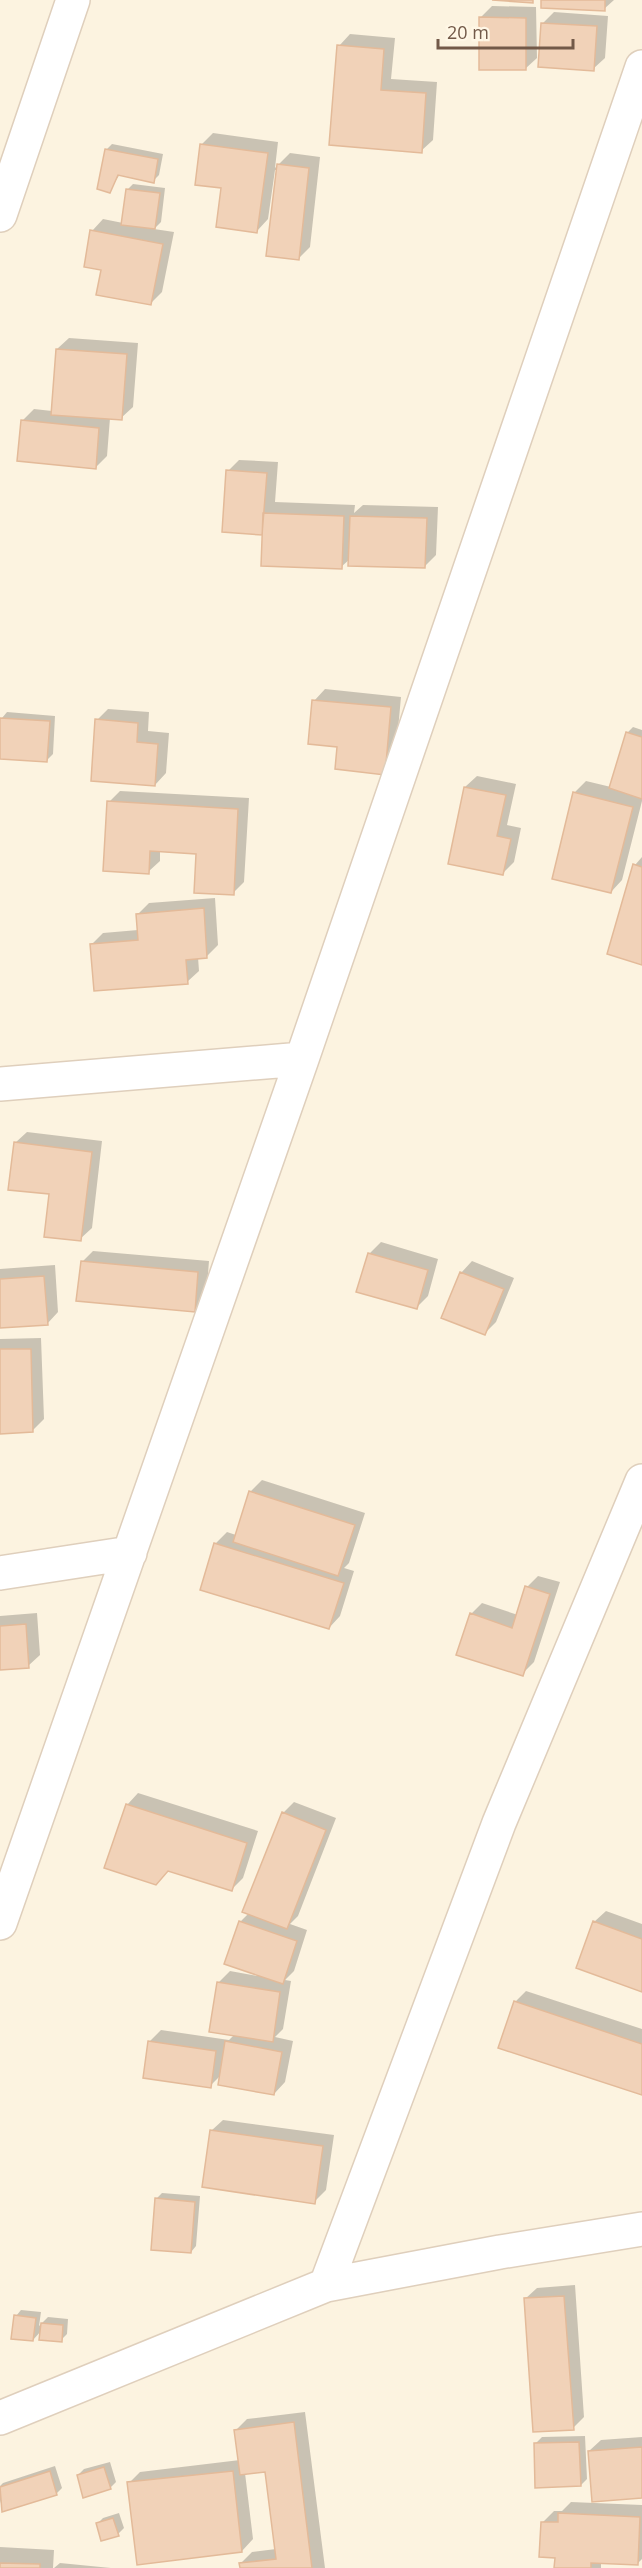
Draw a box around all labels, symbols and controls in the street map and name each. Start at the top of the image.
scale bar [438,12,573,50]
text: 20 m [447,20,489,44]

